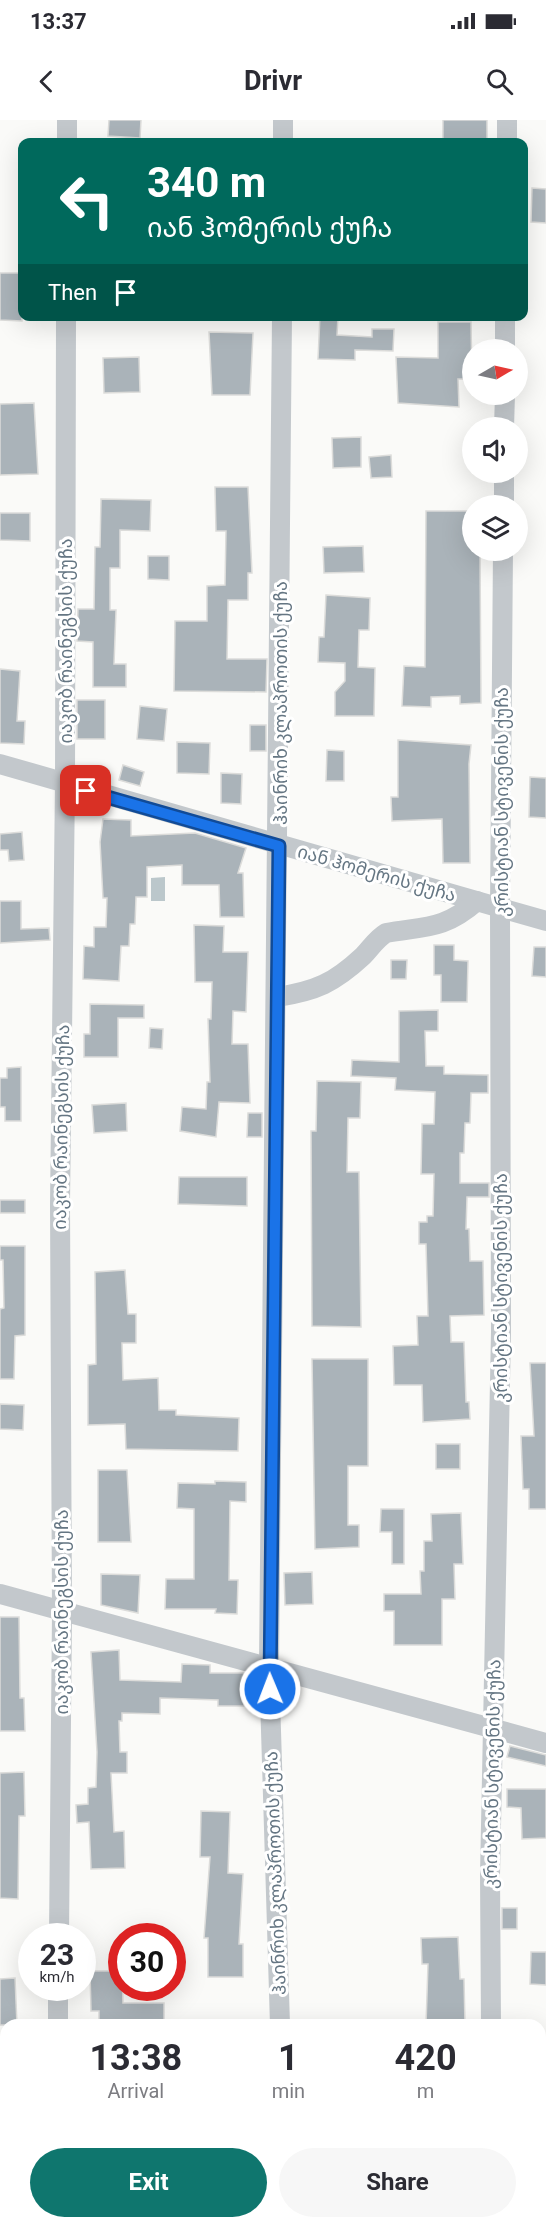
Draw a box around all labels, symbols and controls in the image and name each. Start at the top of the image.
text: 13:37 [30,9,87,34]
icon: back [30,65,63,98]
text: Drivr [244,65,302,97]
icon: search [483,65,516,98]
text: 340 m [147,158,266,207]
icon: left [48,162,126,240]
text: იან ჰომერის ქუჩა [147,212,392,244]
icon: arrive [109,276,142,309]
text: Then [48,280,97,305]
north arrow [462,339,528,405]
map controls [462,339,528,561]
button: sound [462,417,528,483]
button: layers [462,495,528,561]
street label: იაკობ რაინეგსის ქუჩა [55,538,77,744]
street label: ჰაინრიხ კლაპროთის ქუჩა [270,581,292,825]
street label: კრისტიან სტივენის ქუჩა [491,687,513,917]
pin [60,765,111,816]
icon: arrive [69,774,102,807]
street label: იან ჰომერის ქუჩა [295,840,458,907]
street label: იაკობ რაინეგსის ქუჩა [49,1024,74,1230]
street label: კრისტიან სტივენის ქუჩა [490,1173,512,1403]
street label: იაკობ რაინეგსის ქუჩა [51,1509,73,1715]
position arrow [238,1657,302,1721]
street label: კრისტიან სტივენის ქუჩა [479,1659,506,1889]
street label: ჰაინრიხ კლაპროთის ქუჩა [260,1751,291,1995]
speed limit sign: 30 [108,1923,186,2001]
text: 23 [40,1937,74,1972]
text: km/h [39,1968,75,1986]
text: 13:38 [89,2037,182,2079]
text: 1 [278,2037,299,2079]
text: 420 [395,2037,457,2079]
text: Arrival [107,2079,164,2103]
text: min [272,2079,305,2103]
text: m [417,2079,434,2103]
button: Exit [30,2148,267,2217]
button: Share [279,2148,516,2217]

